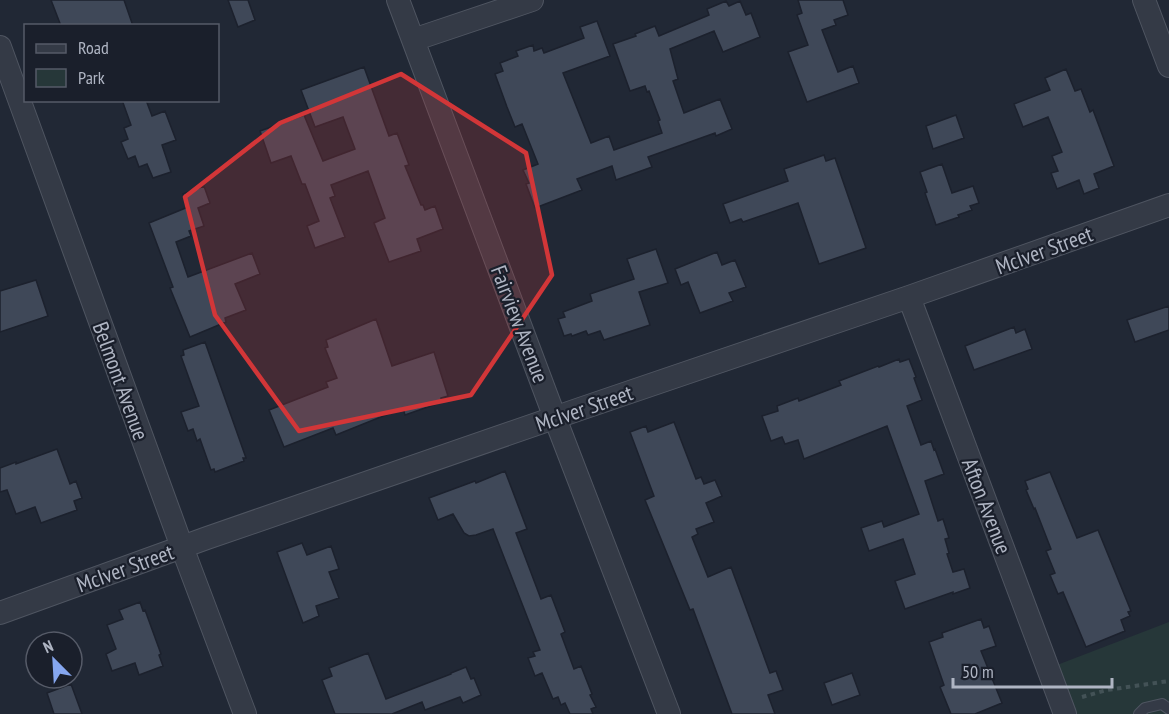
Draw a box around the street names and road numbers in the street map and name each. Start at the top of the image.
street label: McIver Street [992,220,1096,280]
street label: Fairview Avenue [485,261,555,387]
street label: Belmont Avenue [87,318,155,444]
street label: McIver Street [532,378,636,438]
street label: Afton Avenue [956,454,1018,558]
street label: McIver Street [73,538,177,598]

